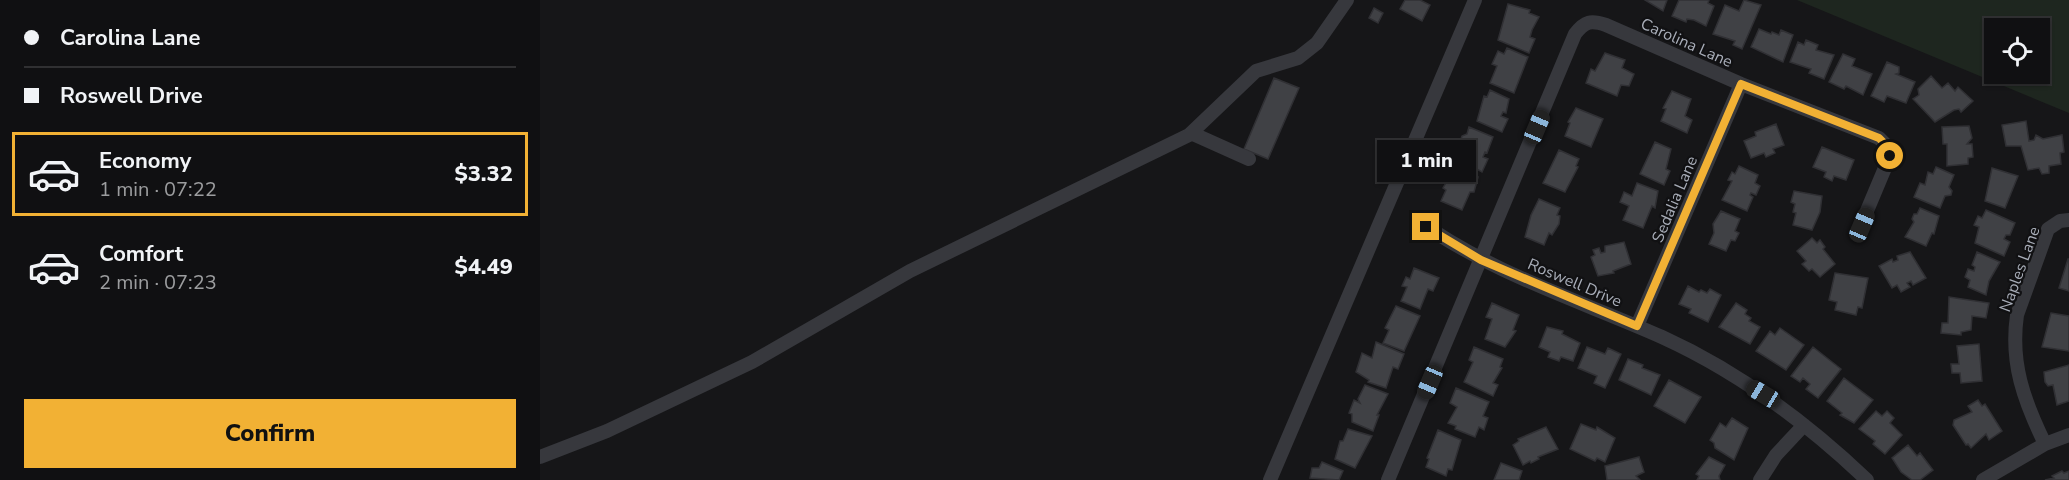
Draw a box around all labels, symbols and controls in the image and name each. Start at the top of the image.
street label: Carolina Lane [1637,13,1736,73]
map controls [1984,18,2050,84]
button: locate [1984,18,2050,84]
text: Carolina Lane [60,23,200,53]
text: Roswell Drive [60,81,203,111]
car [1522,107,1552,147]
callout: 1 min [1376,140,1476,182]
route start [1876,142,1903,169]
text: Economy [99,146,191,176]
icon: car [27,147,81,201]
text: 1 min [1400,147,1453,174]
street label: Sedalia Lane [1647,153,1703,246]
text: $3.32 [454,159,513,189]
text: 1 min · 07:22 [99,176,217,203]
car [1847,205,1877,245]
route end [1412,213,1439,240]
street label: Naples Lane [1994,224,2046,315]
text: Comfort [99,239,183,269]
icon: car [27,240,81,294]
text: $4.49 [454,252,513,282]
street label: Roswell Drive [1524,253,1625,313]
text: 2 min · 07:23 [99,269,217,296]
car [1415,362,1445,402]
car [1743,377,1783,411]
button: Confirm [24,399,516,468]

